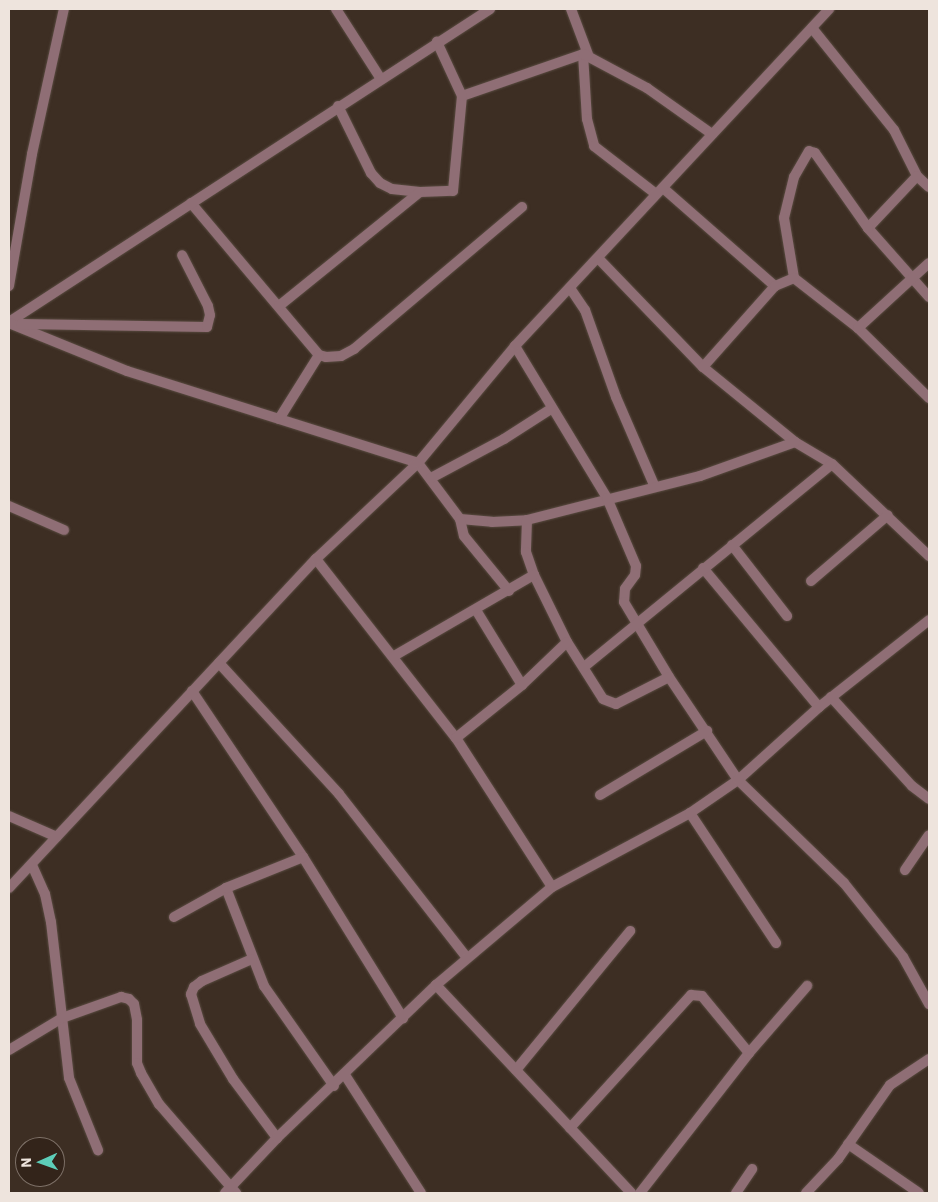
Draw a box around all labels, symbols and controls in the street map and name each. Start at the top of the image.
north arrow [15,1137,65,1187]
text: N [17,1157,35,1168]

